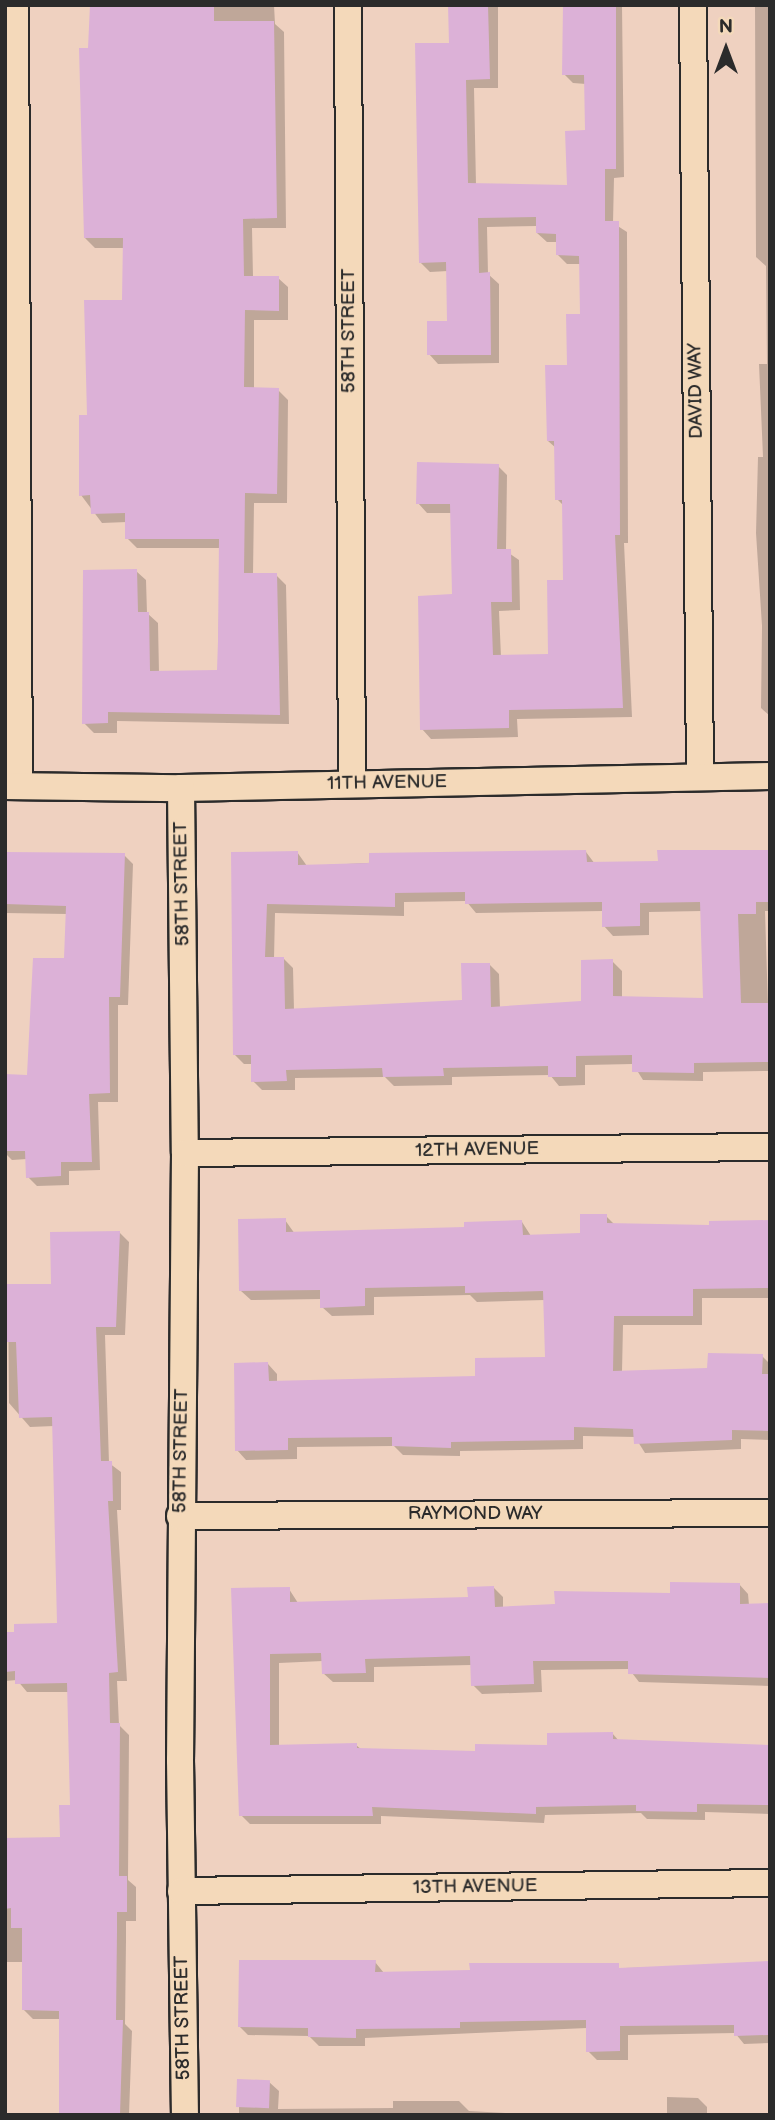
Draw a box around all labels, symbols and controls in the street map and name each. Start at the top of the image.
north arrow [691,14,761,84]
text: N [719,16,733,39]
street label: 58TH STREET [338,269,360,393]
street label: DAVID WAY [684,342,708,440]
street label: 11TH AVENUE [327,771,447,795]
street label: 58TH STREET [170,821,194,947]
street label: 12TH AVENUE [415,1138,539,1162]
street label: 58TH STREET [169,1388,193,1514]
street label: RAYMOND WAY [407,1503,543,1525]
street label: 13TH AVENUE [413,1875,537,1899]
street label: 58TH STREET [171,1955,195,2081]

